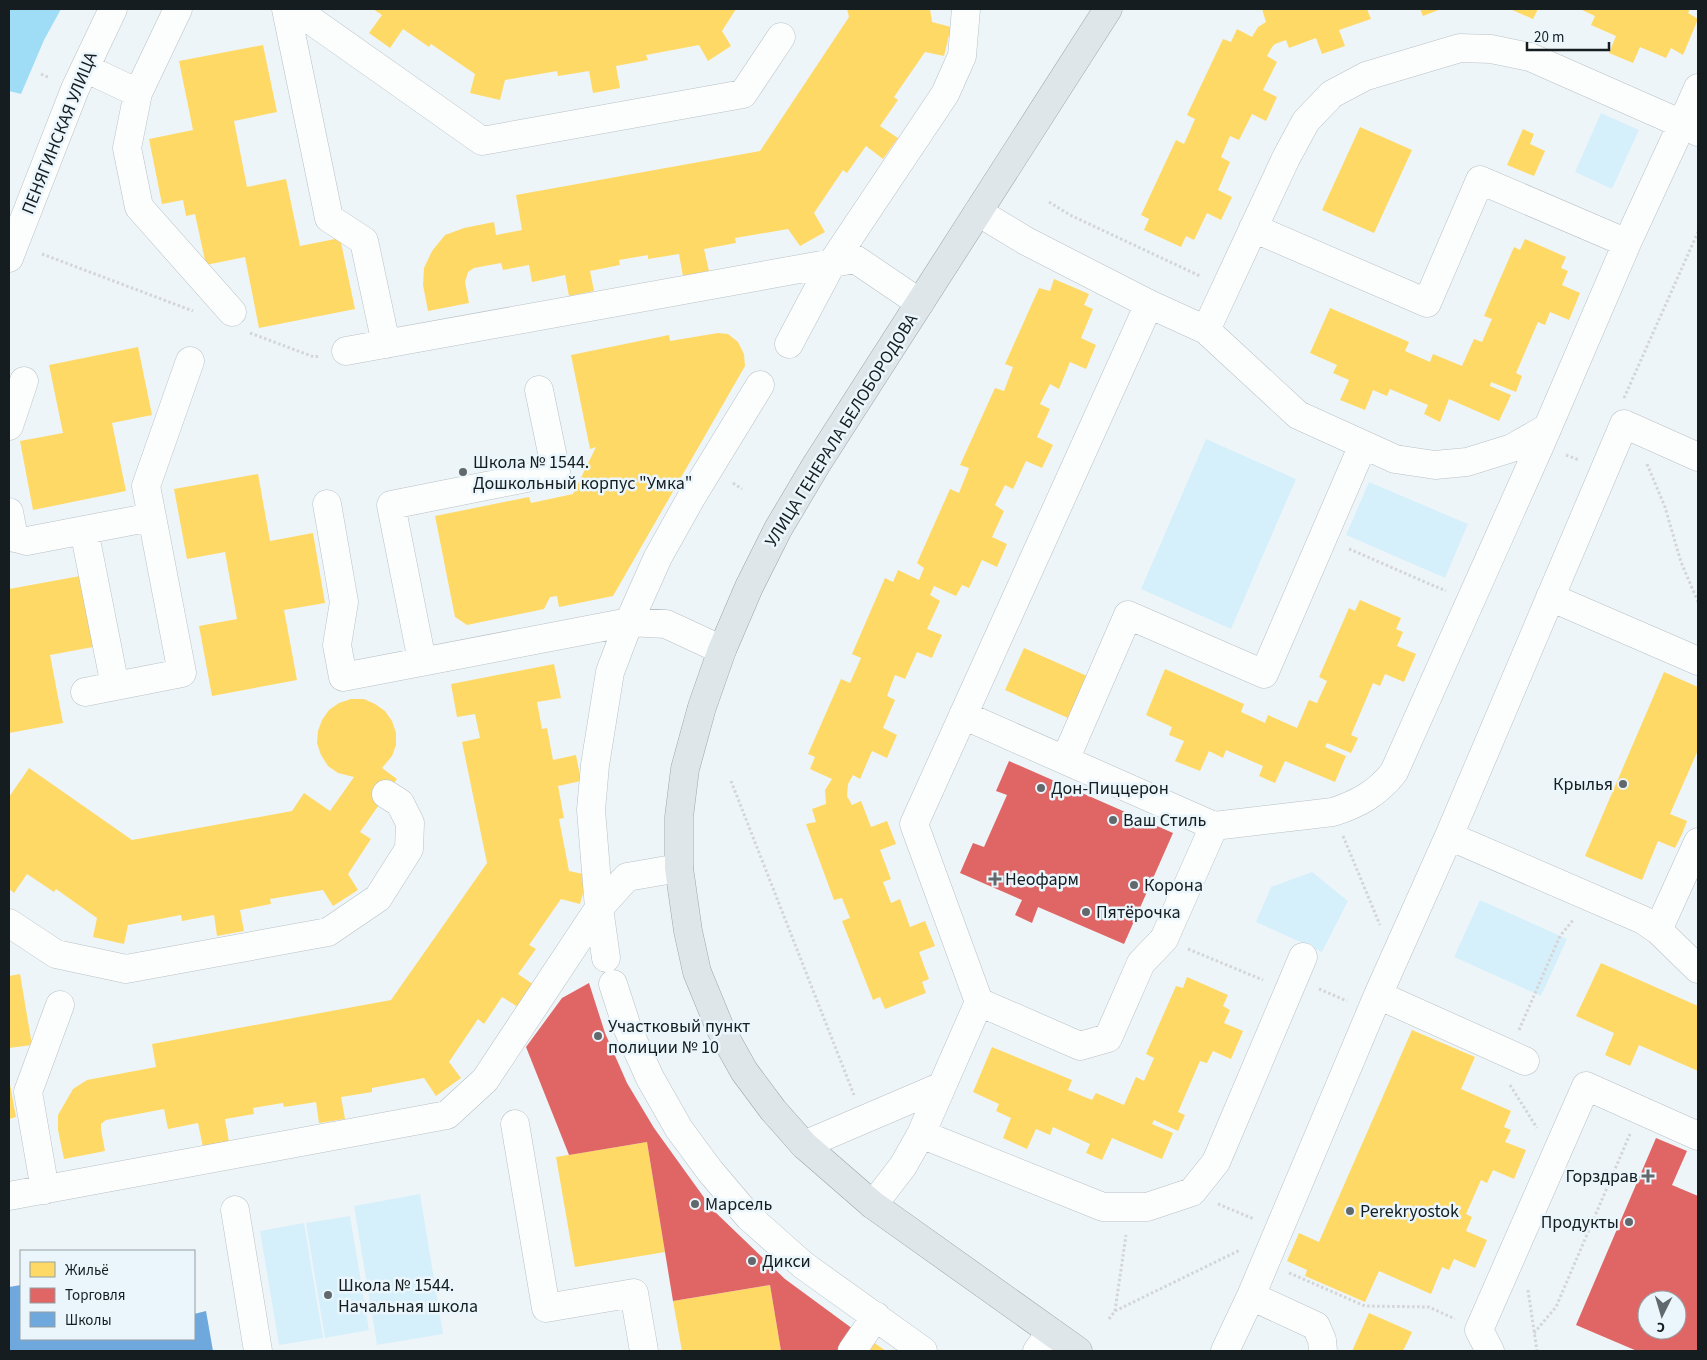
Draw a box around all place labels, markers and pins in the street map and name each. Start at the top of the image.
place label: Школа № 1544. Дошкольный корпус "Умка" [473,450,692,496]
marker: Школа № 1544. Дошкольный корпус "Умка" [457,466,469,478]
place label: Крылья [1553,772,1613,797]
place label: Дон-Пиццерон [1051,776,1169,801]
marker: Крылья [1617,778,1629,790]
marker: Дон-Пиццерон [1035,782,1047,794]
place label: Ваш Стиль [1123,808,1207,833]
marker: Ваш Стиль [1107,814,1119,826]
place label: Неофарм [1005,867,1079,892]
marker: Неофарм [989,873,1001,885]
place label: Корона [1144,873,1203,898]
marker: Корона [1128,879,1140,891]
place label: Пятёрочка [1096,900,1181,925]
marker: Пятёрочка [1080,906,1092,918]
place label: Участковый пункт полиции № 10 [608,1014,750,1060]
marker: Участковый пункт полиции № 10 [592,1030,604,1042]
place label: Горздрав [1566,1164,1638,1189]
marker: Горздрав [1642,1170,1654,1182]
place label: Марсель [705,1192,772,1217]
marker: Марсель [689,1198,701,1210]
place label: Perekryostok [1360,1199,1459,1224]
marker: Perekryostok [1344,1205,1356,1217]
place label: Продукты [1541,1210,1619,1235]
marker: Продукты [1623,1216,1635,1228]
place label: Дикси [762,1249,811,1274]
marker: Дикси [746,1255,758,1267]
place label: Школа № 1544. Начальная школа [338,1273,478,1319]
marker: Школа № 1544. Начальная школа [322,1289,334,1301]

